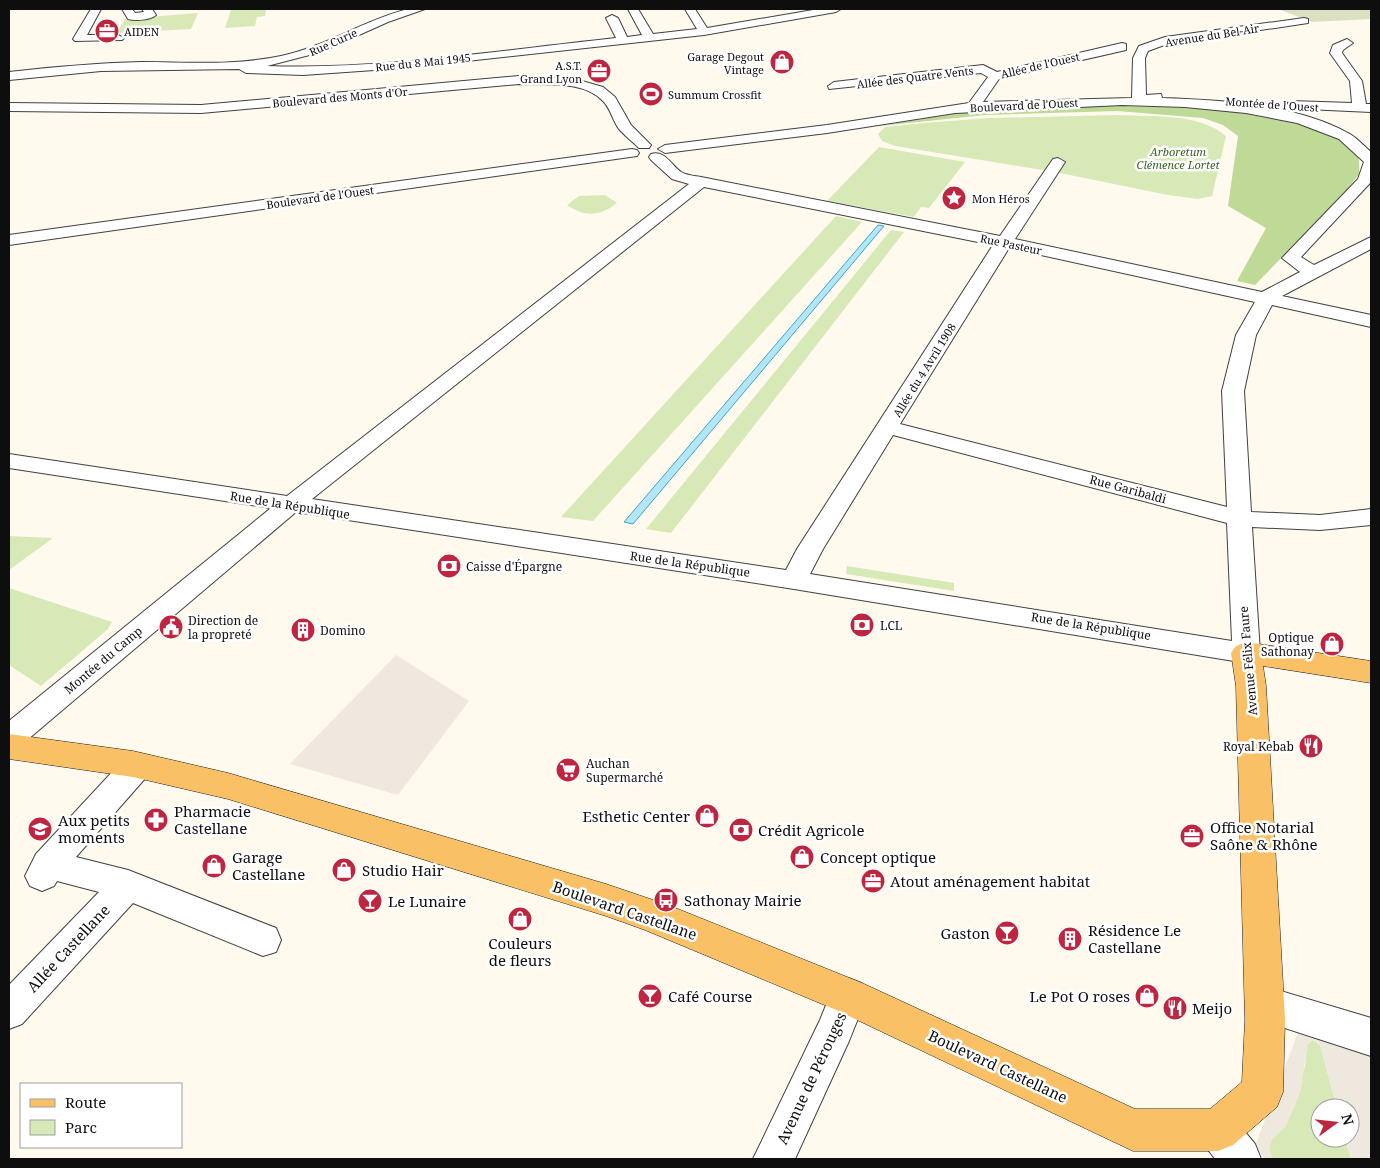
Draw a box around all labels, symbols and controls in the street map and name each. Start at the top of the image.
office icon: AIDEN [94,18,120,44]
street label: Avenue du Bel-Air [1164,20,1261,50]
place label: AIDEN [124,24,160,39]
street label: Rue Curie [307,25,360,59]
place label: Garage Degout Vintage [687,49,764,77]
shop icon: Garage Degout Vintage [769,49,795,75]
street label: Allée de l'Ouest [999,49,1081,81]
street label: Rue du 8 Mai 1945 [374,50,472,74]
place label: A.S.T. Grand Lyon [520,58,582,86]
office icon: A.S.T. Grand Lyon [586,58,612,84]
street label: Allée des Quatre Vents [856,62,974,92]
sports icon: Summum Crossfit [638,81,664,107]
street label: Boulevard des Monts d'Or [272,84,409,110]
place label: Summum Crossfit [668,87,761,102]
street label: Montée de l'Ouest [1225,93,1319,115]
street label: Boulevard de l'Ouest [969,95,1079,115]
park label: Arboretum Clémence Lortet [1136,144,1220,172]
street label: Boulevard de l'Ouest [265,182,375,212]
place icon: Mon Héros [941,185,967,211]
place label: Mon Héros [972,191,1030,206]
street label: Rue Pasteur [979,230,1044,258]
street label: Allée du 4 Avril 1908 [889,320,959,420]
street label: Rue Garibaldi [1088,471,1168,507]
street label: Rue de la République [229,487,351,523]
street label: Rue de la République [629,547,751,581]
bank icon: Caisse d'Épargne [436,553,462,579]
place label: Caisse d'Épargne [466,558,562,575]
street label: Avenue Félix Faure [1235,606,1261,716]
street label: Rue de la République [1030,608,1152,644]
place label: Direction de la propreté [188,612,258,643]
bank icon: LCL [849,612,875,638]
public building icon: Direction de la propreté [158,614,184,640]
building icon: Domino [290,617,316,643]
place label: LCL [880,617,902,634]
street label: Montée du Camp [60,622,146,698]
place label: Domino [320,622,366,639]
place label: Optique Sathonay [1261,629,1314,660]
shop icon: Optique Sathonay [1319,631,1345,657]
restaurant icon: Royal Kebab [1298,733,1324,759]
place label: Royal Kebab [1223,738,1294,755]
place label: Auchan Supermarché [586,755,663,786]
supermarket icon: Auchan Supermarché [555,757,581,783]
place label: Pharmacie Castellane [174,801,251,838]
shop icon: Esthetic Center [694,803,720,829]
place label: Esthetic Center [582,806,690,826]
pharmacy icon: Pharmacie Castellane [143,807,169,833]
place label: Aux petits moments [58,810,130,847]
school or university icon: Aux petits moments [27,816,53,842]
bank icon: Crédit Agricole [728,817,754,843]
place label: Office Notarial Saône & Rhône [1210,817,1318,854]
place label: Crédit Agricole [758,820,864,840]
office icon: Office Notarial Saône & Rhône [1179,823,1205,849]
shop icon: Concept optique [789,844,815,870]
place label: Garage Castellane [232,847,305,884]
place label: Concept optique [820,847,936,867]
shop icon: Garage Castellane [201,853,227,879]
shop icon: Studio Hair [331,857,357,883]
place label: Studio Hair [362,860,444,880]
office icon: Atout aménagement habitat [860,868,886,894]
place label: Atout aménagement habitat [890,871,1090,891]
street label: Boulevard Castellane [550,876,700,944]
bus stop icon: Sathonay Mairie [653,887,679,913]
bar icon: Le Lunaire [357,888,383,914]
place label: Sathonay Mairie [684,890,801,910]
place label: Le Lunaire [388,891,466,911]
street label: Allée Castellane [22,900,114,996]
shop icon: Couleurs de fleurs [507,906,533,932]
bar icon: Gaston [994,920,1020,946]
place label: Résidence Le Castellane [1088,920,1181,957]
place label: Gaston [940,923,990,943]
building icon: Résidence Le Castellane [1057,926,1083,952]
place label: Couleurs de fleurs [488,933,552,970]
bar icon: Café Course [637,983,663,1009]
shop icon: Le Pot O roses [1134,983,1160,1009]
place label: Café Course [668,986,752,1006]
place label: Le Pot O roses [1030,986,1130,1006]
restaurant icon: Meijo [1162,995,1188,1021]
place label: Meijo [1192,998,1232,1018]
street label: Avenue de Pérouges [772,1008,851,1147]
street label: Boulevard Castellane [925,1025,1071,1107]
legend [20,1083,182,1148]
text: Route [65,1092,106,1112]
north arrow [1310,1098,1360,1148]
text: N [1337,1112,1359,1127]
text: Parc [65,1117,97,1137]

